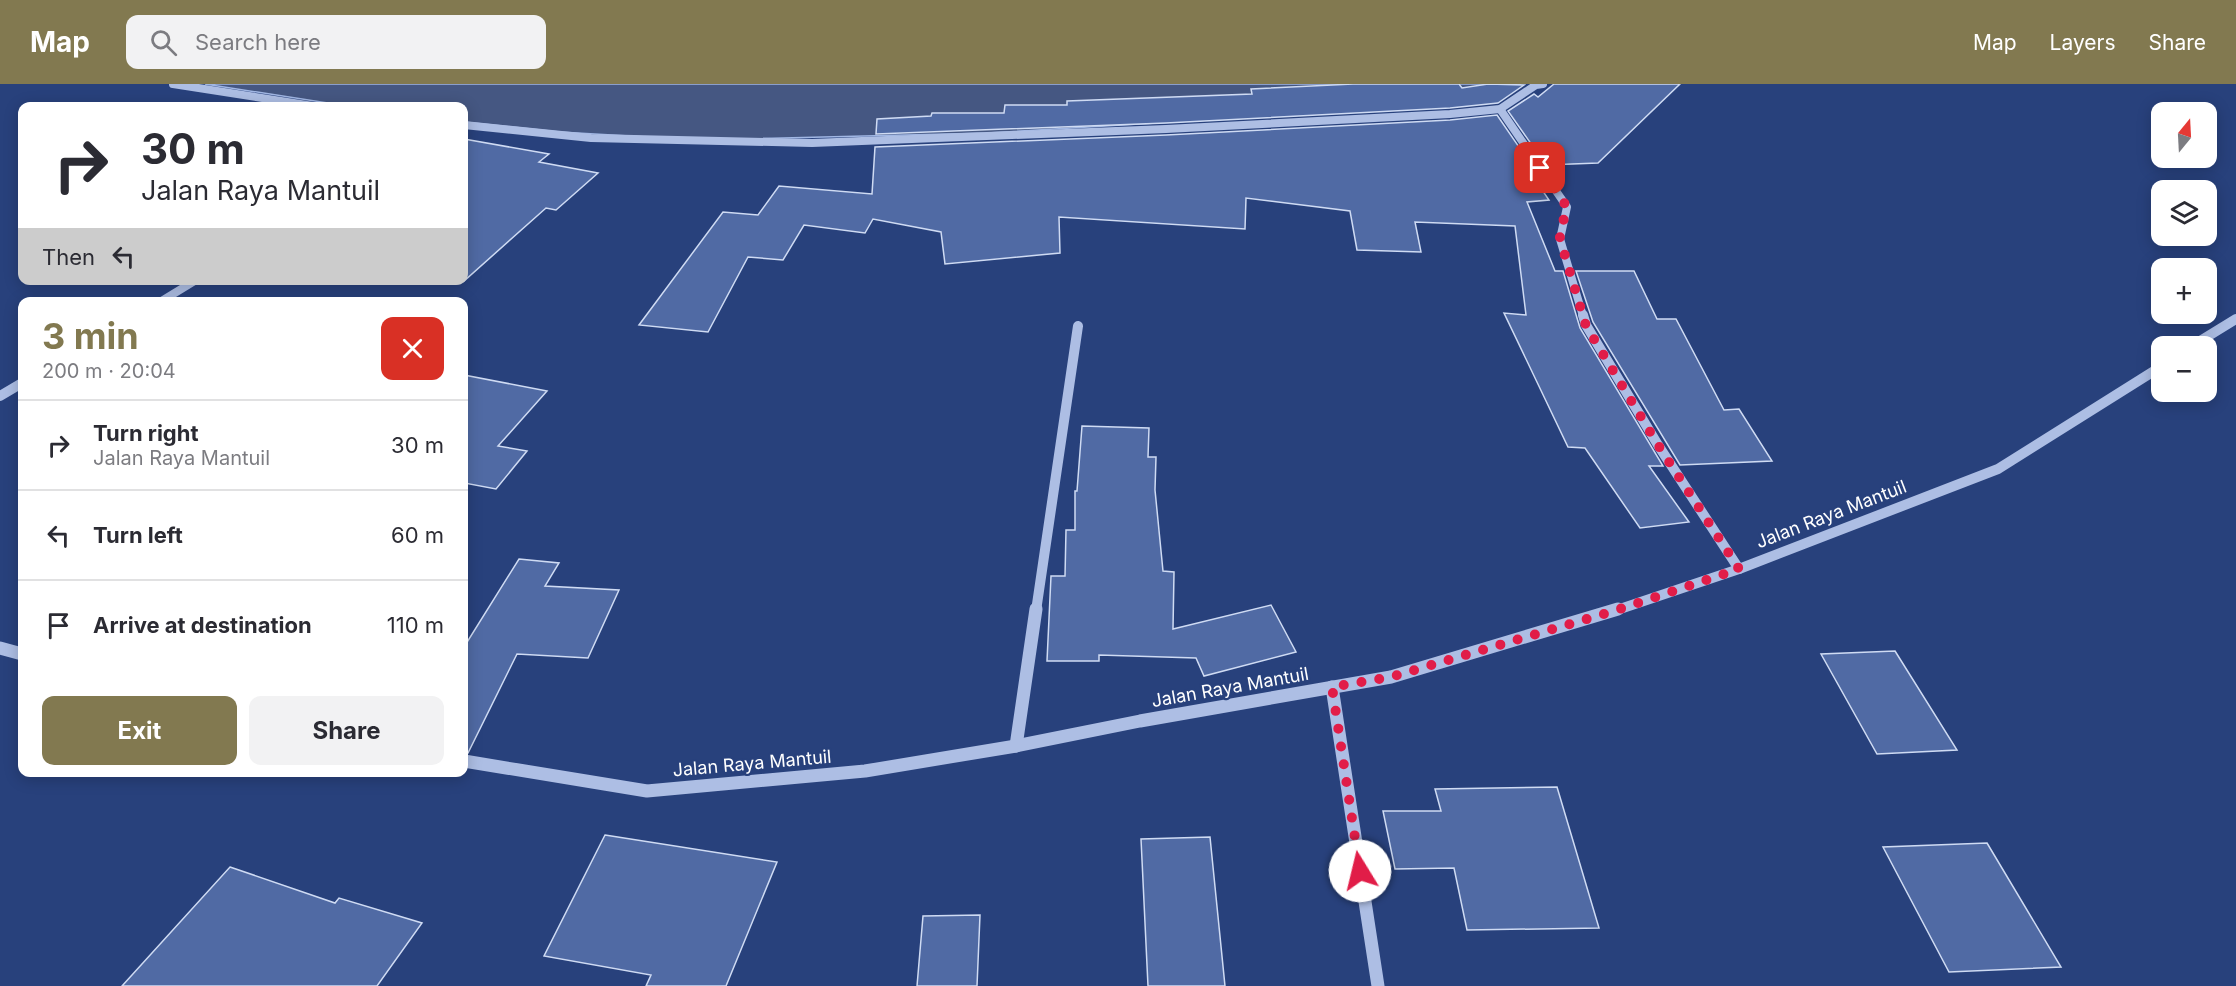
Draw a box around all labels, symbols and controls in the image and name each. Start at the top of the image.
search box [126,15,546,69]
text: Map [30,25,90,59]
icon: search [147,26,180,59]
text: Search here [195,29,321,55]
text: Map [1973,30,2017,55]
text: Layers [2050,30,2116,55]
text: Share [2149,30,2206,55]
north arrow [2151,102,2217,168]
map controls [2151,102,2217,402]
text: 30 m [141,123,245,174]
icon: right [42,126,120,204]
pin [1514,142,1565,193]
icon: arrive [1523,151,1556,184]
text: Jalan Raya Mantuil [141,174,380,207]
button: layers [2151,180,2217,246]
icon: left [107,240,140,273]
text: Then [42,244,95,270]
button: + [2151,258,2217,324]
text: 3 min [42,314,139,358]
button: close [381,317,444,380]
button: − [2151,336,2217,402]
text: 200 m · 20:04 [42,359,176,383]
text: Turn right [93,420,199,446]
icon: right [42,429,75,462]
text: 30 m [391,432,444,458]
text: Jalan Raya Mantuil [93,446,270,470]
street label: Jalan Raya Mantuil [1753,476,1909,552]
icon: left [42,519,75,552]
text: Turn left [93,522,183,548]
text: 60 m [391,522,444,548]
icon: arrive [42,609,75,642]
text: Arrive at destination [93,612,312,638]
text: 110 m [387,612,444,638]
street label: Jalan Raya Mantuil [1150,663,1310,711]
button: Exit [42,696,237,765]
button: Share [249,696,444,765]
street label: Jalan Raya Mantuil [672,746,832,780]
position arrow [1328,839,1392,903]

